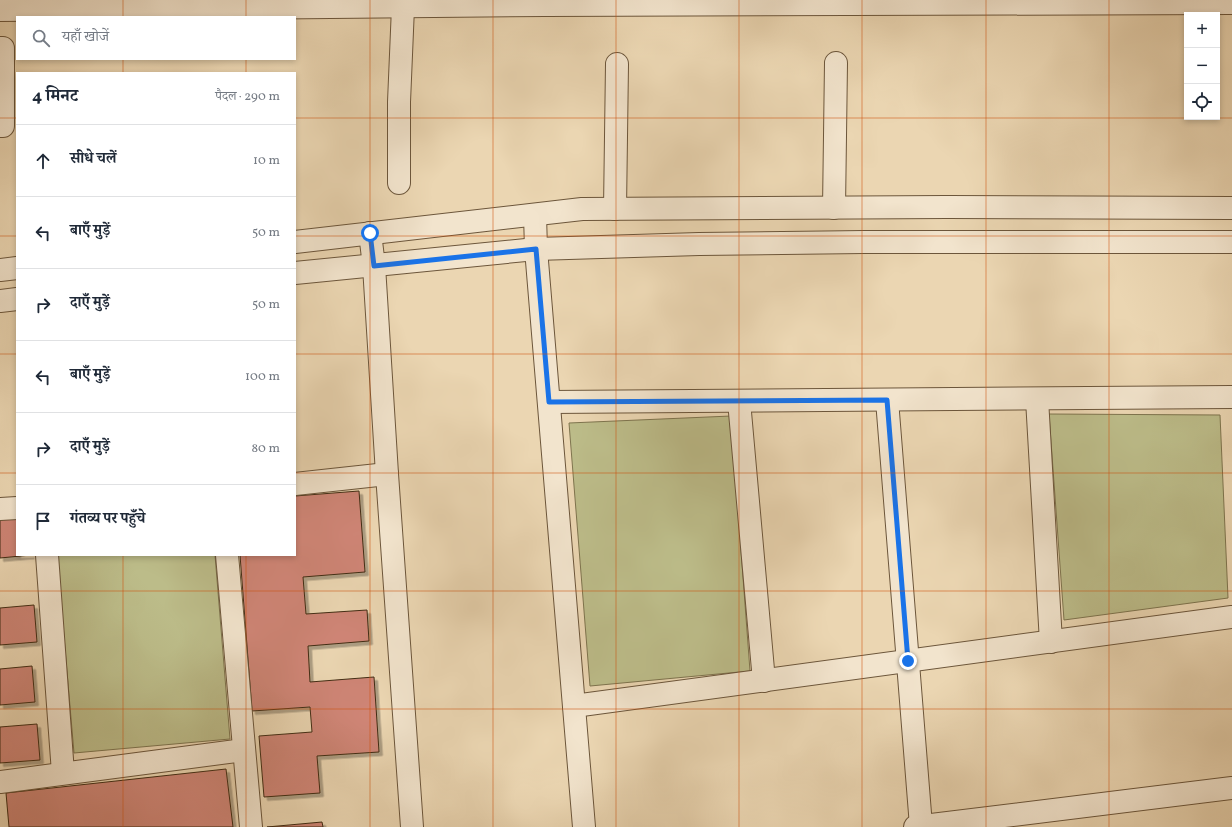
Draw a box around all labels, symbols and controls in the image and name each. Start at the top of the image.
map controls [1184,12,1220,120]
button: + [1184,12,1220,48]
search box [16,16,296,60]
icon: search [30,27,52,49]
text: यहाँ खोजें [62,27,109,48]
button: − [1184,48,1220,84]
button: locate [1184,84,1220,120]
text: 4 मिनट [32,85,78,108]
text: पैदल · 290 m [215,88,280,106]
text: सीधे चलें [70,149,117,170]
icon: ahead [32,150,54,172]
text: 10 m [253,152,280,170]
text: बाएँ मुड़ें [70,221,110,242]
icon: left [32,222,54,244]
text: 50 m [252,224,280,242]
route start [361,224,379,242]
text: दाएँ मुड़ें [70,293,110,314]
icon: right [32,294,54,316]
text: 50 m [252,296,280,314]
text: बाएँ मुड़ें [70,365,110,386]
icon: left [32,366,54,388]
text: 100 m [245,368,280,386]
text: दाएँ मुड़ें [70,437,110,458]
icon: right [32,438,54,460]
text: 80 m [251,440,280,458]
text: गंतव्य पर पहुँचे [70,509,145,530]
icon: arrive [32,510,54,532]
route end [899,652,917,670]

